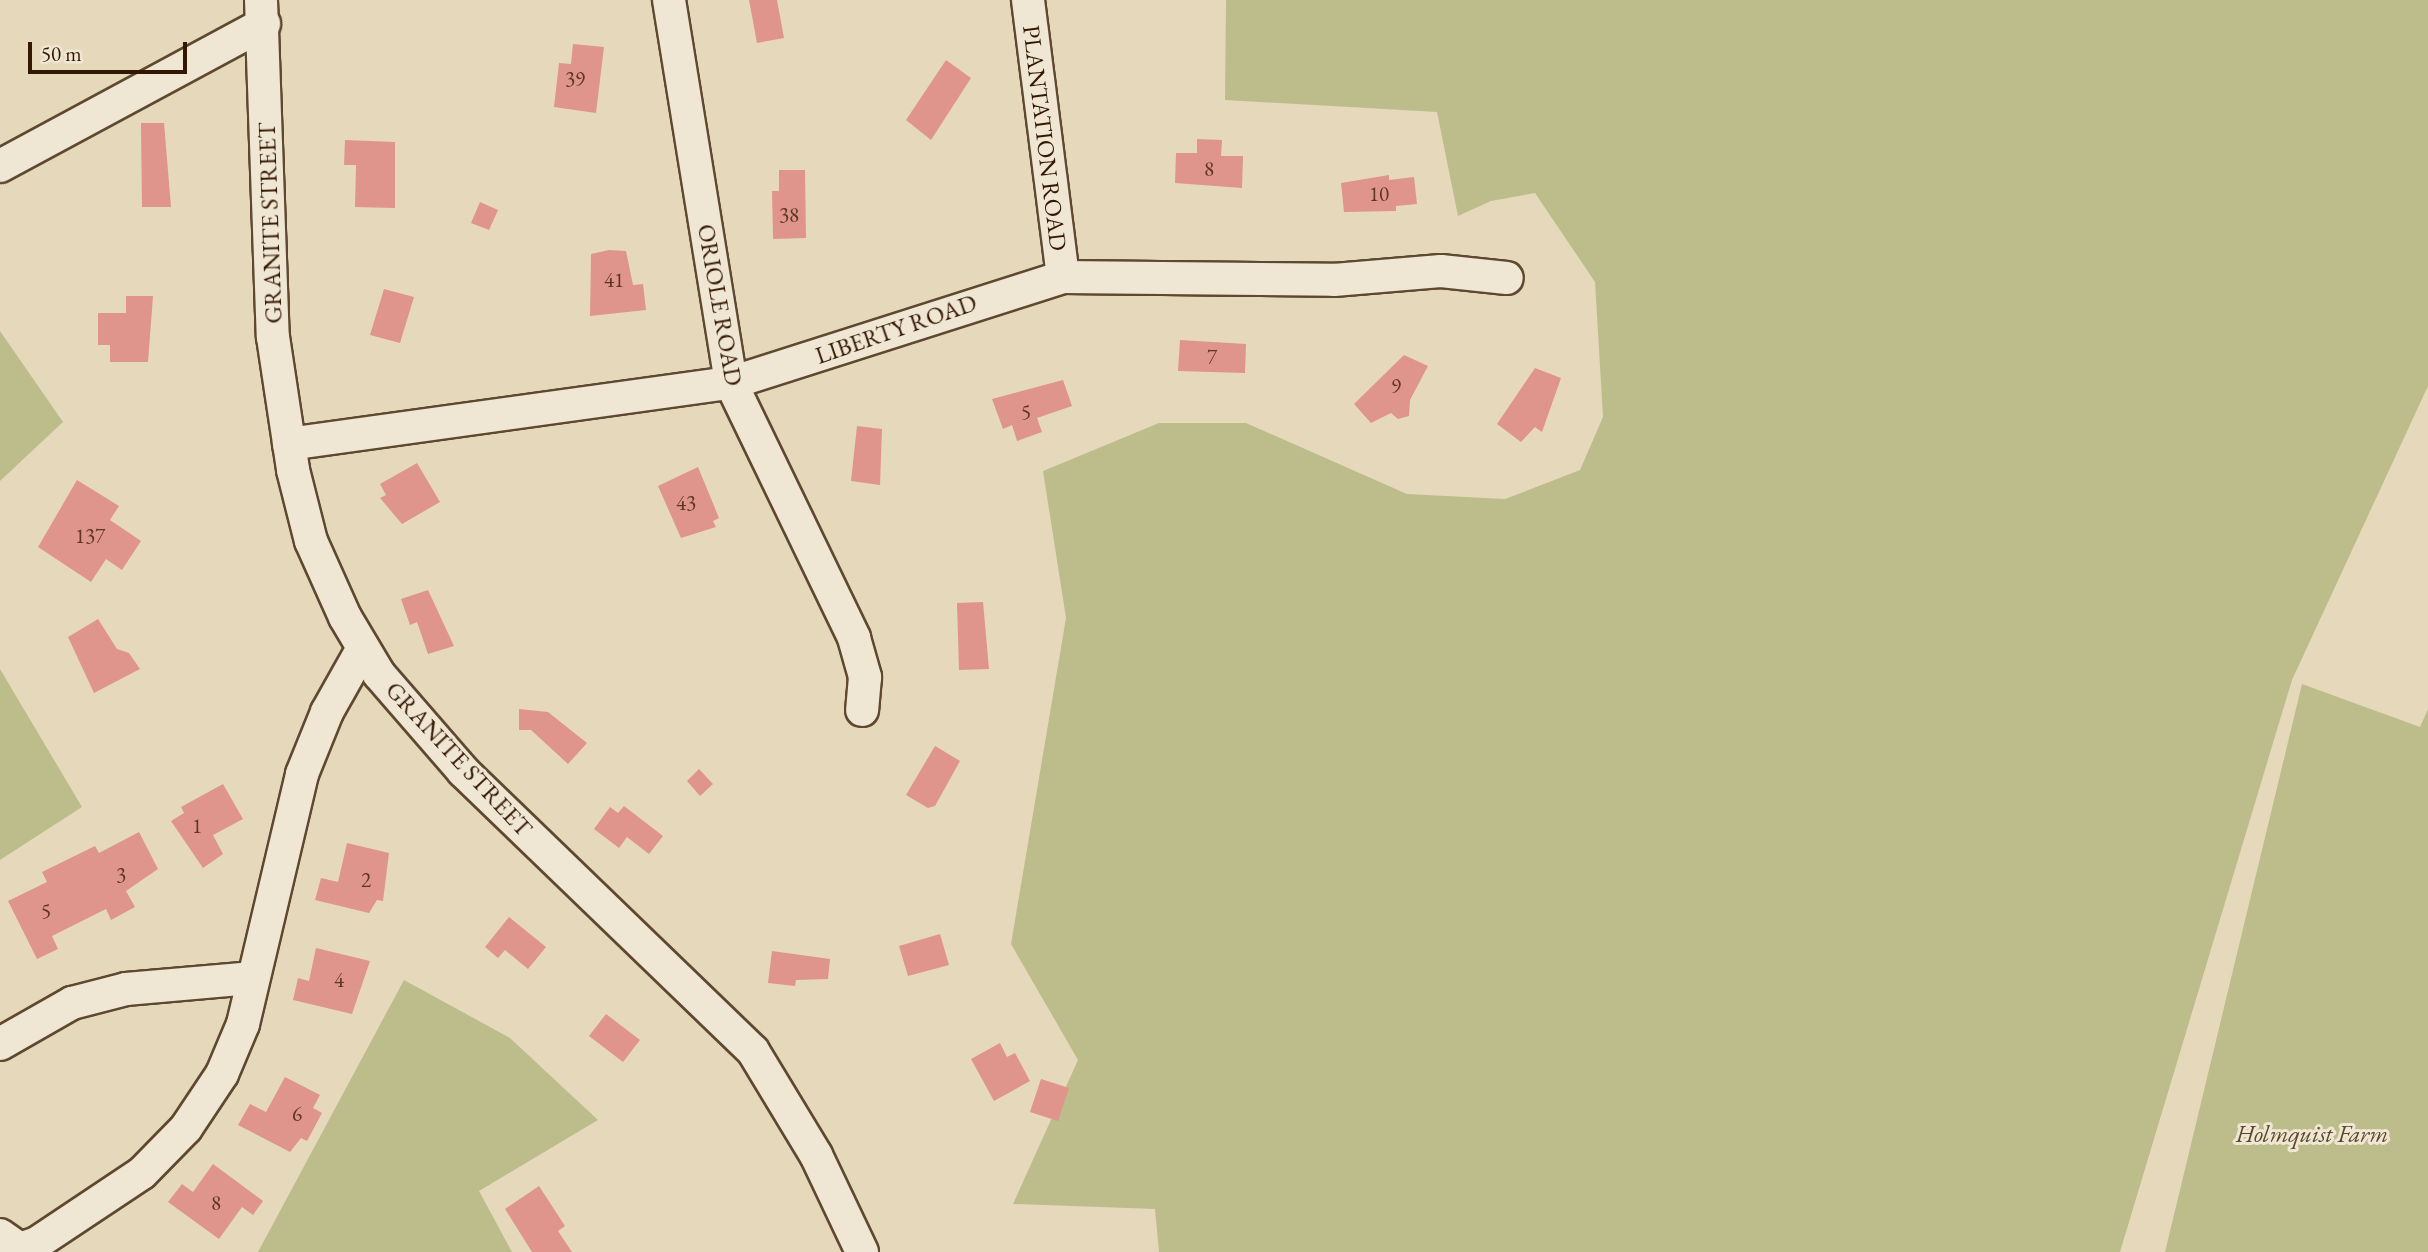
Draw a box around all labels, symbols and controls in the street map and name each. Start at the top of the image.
street label: PLANTATION ROAD [1017,24,1073,252]
scale bar [32,28,191,72]
text: 50 m [41,40,82,67]
house number: 39 [565,66,585,92]
street label: GRANITE STREET [252,122,288,324]
house number: 8 [1204,156,1214,182]
house number: 10 [1369,181,1389,207]
house number: 38 [779,202,799,228]
street label: ORIOLE ROAD [692,222,748,388]
house number: 41 [604,267,624,293]
street label: LIBERTY ROAD [812,288,980,370]
house number: 7 [1207,344,1217,370]
house number: 9 [1391,373,1401,399]
house number: 5 [1021,399,1031,425]
house number: 43 [676,490,696,516]
house number: 137 [75,523,105,549]
street label: GRANITE STREET [380,676,538,842]
house number: 1 [192,813,202,839]
house number: 3 [116,862,126,888]
house number: 2 [361,867,371,893]
house number: 5 [41,898,51,924]
house number: 4 [334,967,344,993]
house number: 6 [292,1101,302,1127]
park label: Holmquist Farm [2236,1120,2388,1148]
house number: 8 [211,1190,221,1216]

